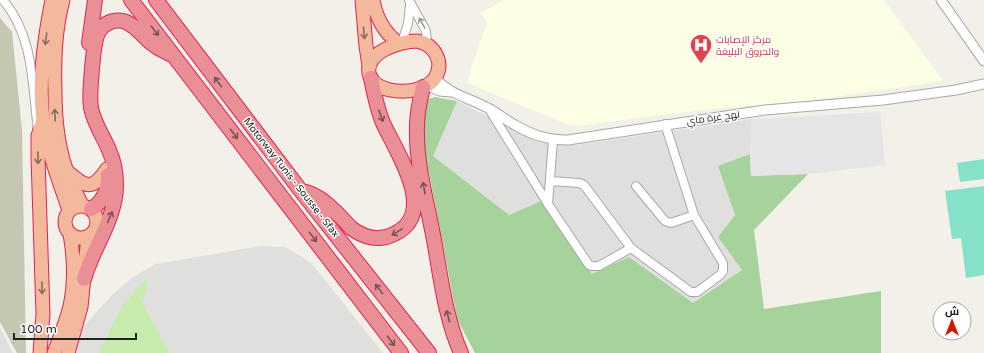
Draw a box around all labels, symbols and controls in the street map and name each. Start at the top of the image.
one-way arrow [417,17,425,29]
one-way arrow [150,25,159,36]
one-way arrow [361,26,368,39]
one-way arrow [42,32,49,45]
hospital icon: مركز الإصابات والحروق البليغة [688,32,714,65]
place label: مركز الإصابات والحروق البليغة [716,34,779,58]
one-way arrow [214,76,223,87]
street label: نهج غرة ماي [686,108,741,129]
one-way arrow [52,109,59,122]
one-way arrow [378,109,385,122]
street label: Motorway Tunis - Sousse - Sfax [241,115,342,240]
one-way arrow [230,128,238,139]
one-way arrow [34,151,42,164]
one-way arrow [420,182,428,195]
one-way arrow [107,212,114,224]
one-way arrow [391,229,403,237]
one-way arrow [308,232,317,243]
one-way arrow [39,281,46,294]
one-way arrow [375,284,384,295]
north arrow [932,301,972,341]
text: ش [945,305,959,318]
one-way arrow [444,310,452,323]
scale bar [14,315,136,341]
text: 100 m [20,322,57,336]
one-way arrow [387,335,396,346]

